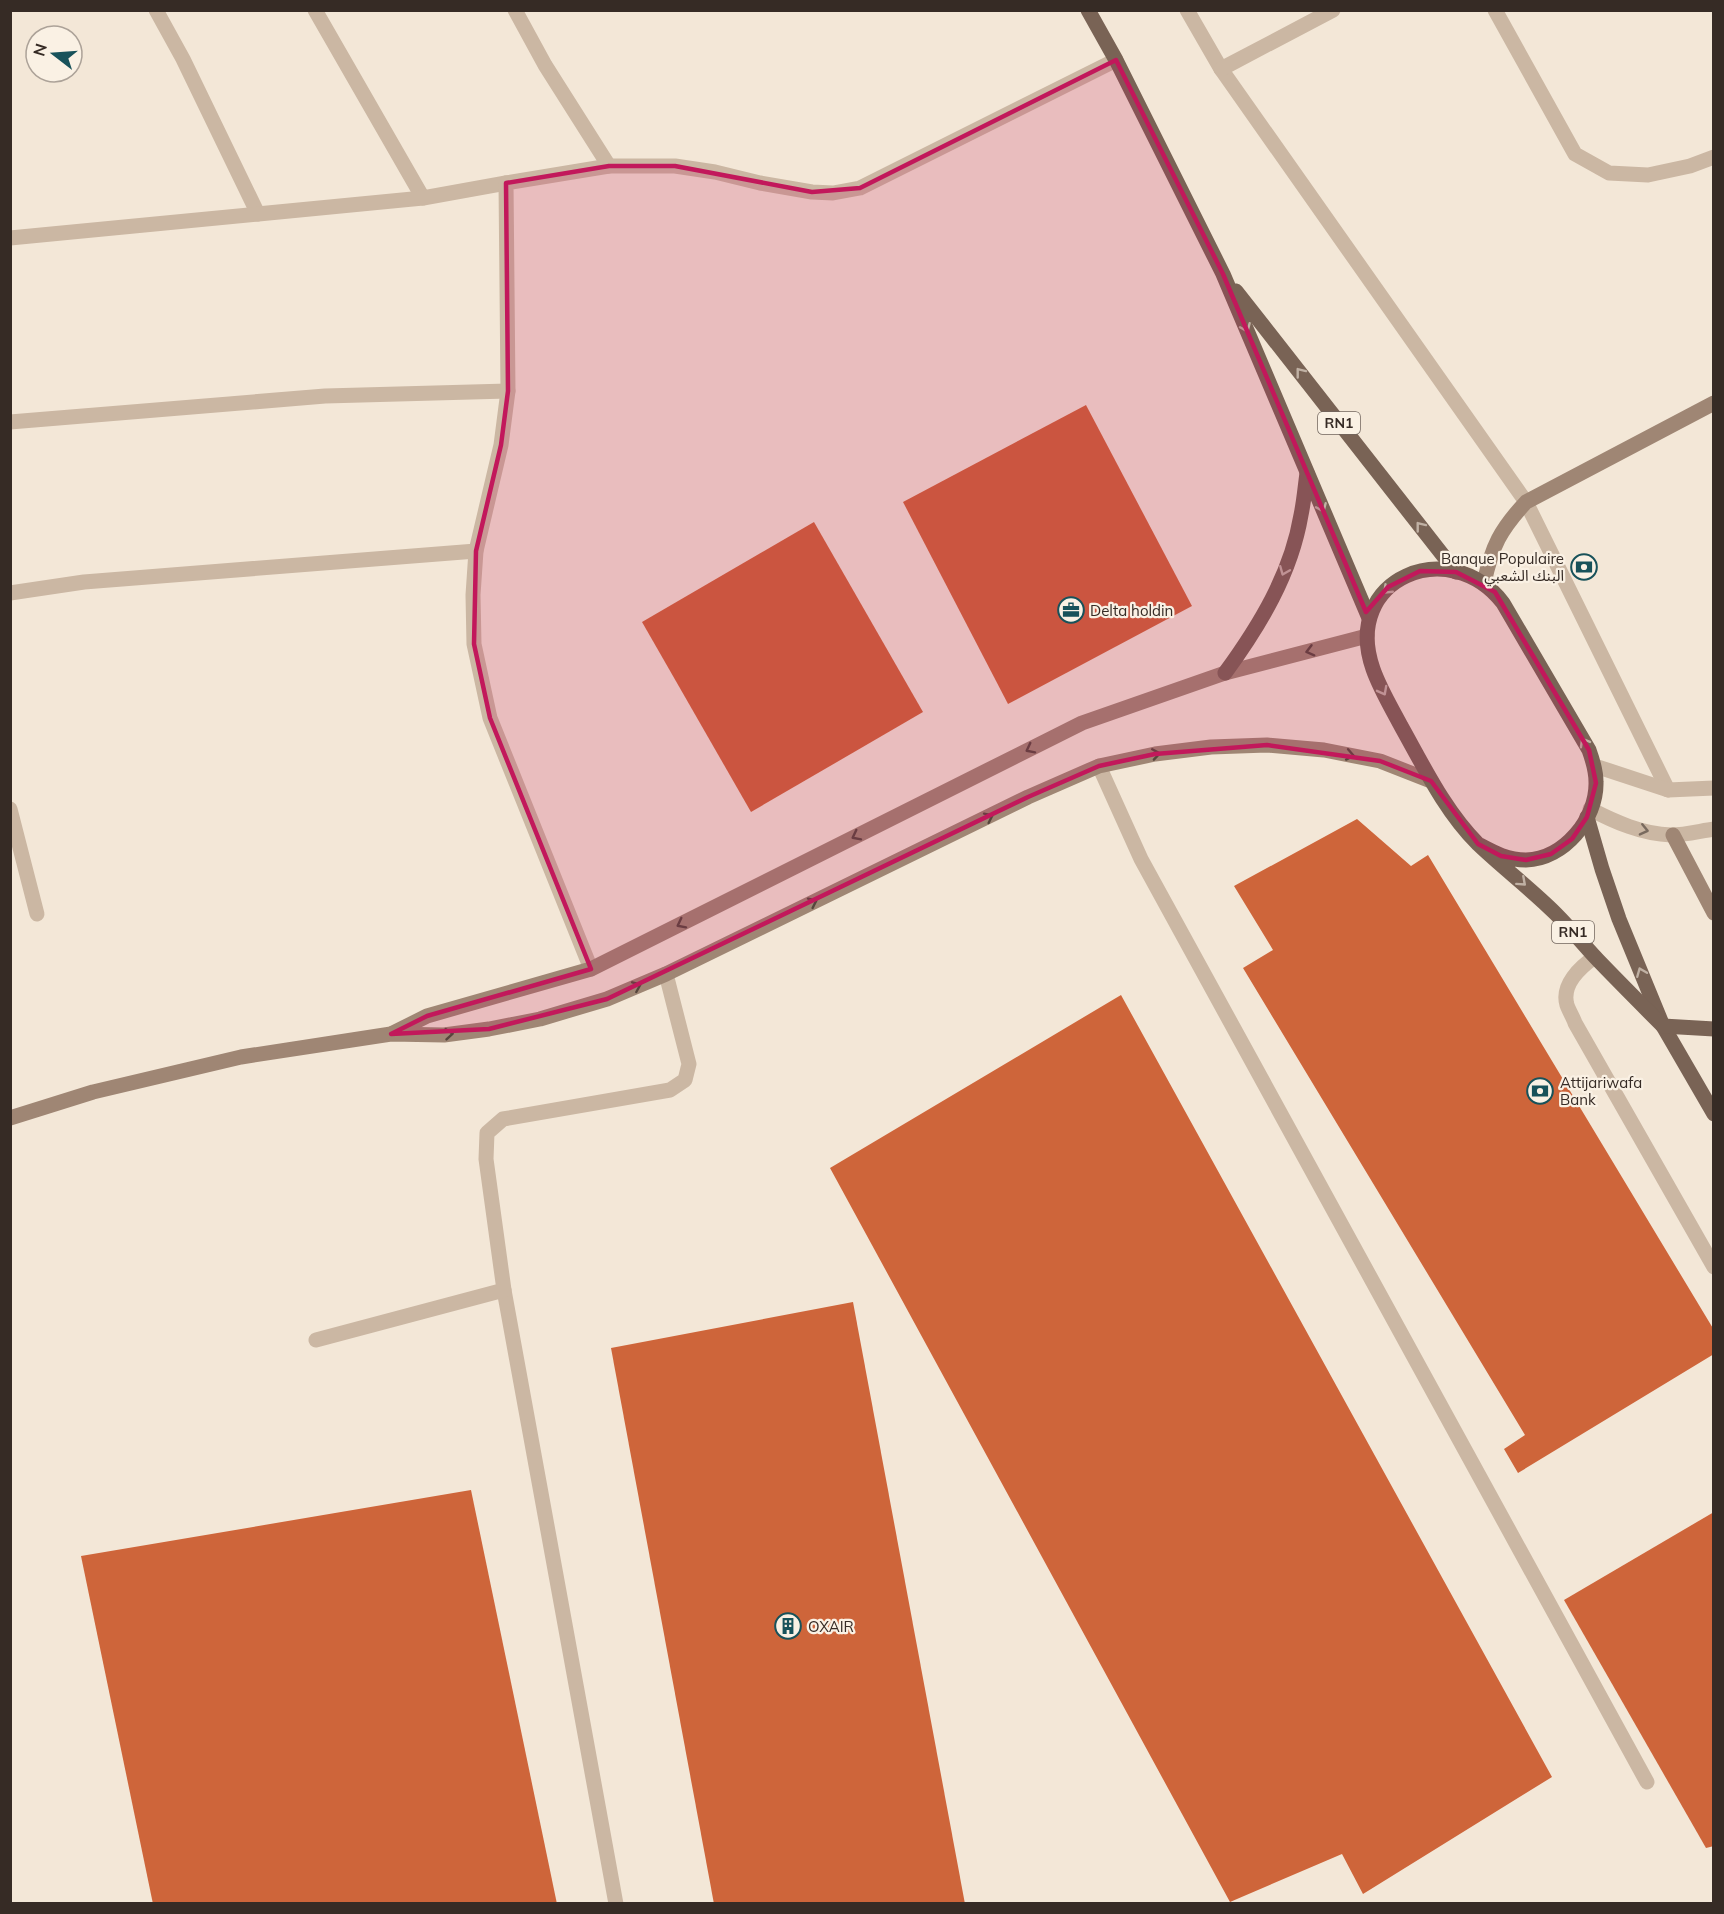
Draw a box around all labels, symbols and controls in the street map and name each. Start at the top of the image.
north arrow [24,24,84,84]
text: N [28,41,51,58]
one-way arrow [1239,322,1251,333]
one-way arrow [1296,368,1307,379]
road number: RN1 [1318,412,1360,434]
one-way arrow [1315,502,1327,513]
one-way arrow [1416,522,1427,533]
place label: Banque Populaire البنك الشعبي [1441,549,1564,587]
bank icon: Banque Populaire البنك الشعبي [1569,552,1599,582]
one-way arrow [1279,564,1291,575]
one-way arrow [1383,583,1393,594]
office icon: Delta holdin [1056,595,1086,625]
place label: Delta holdin [1090,601,1173,620]
one-way arrow [1305,643,1315,656]
one-way arrow [1376,685,1387,696]
one-way arrow [1580,737,1591,748]
one-way arrow [1026,742,1036,753]
one-way arrow [1151,748,1161,761]
one-way arrow [1345,748,1355,761]
one-way arrow [982,812,993,824]
one-way arrow [1639,823,1649,836]
one-way arrow [851,829,862,841]
one-way arrow [1515,875,1526,886]
one-way arrow [807,898,818,910]
one-way arrow [677,916,688,928]
road number: RN1 [1552,921,1594,943]
one-way arrow [1636,967,1648,978]
one-way arrow [631,981,642,993]
one-way arrow [445,1028,454,1041]
place label: Attijariwafa Bank [1560,1073,1642,1109]
bank icon: Attijariwafa Bank [1525,1076,1555,1106]
building icon: OXAIR [773,1611,803,1641]
place label: OXAIR [808,1617,854,1636]

